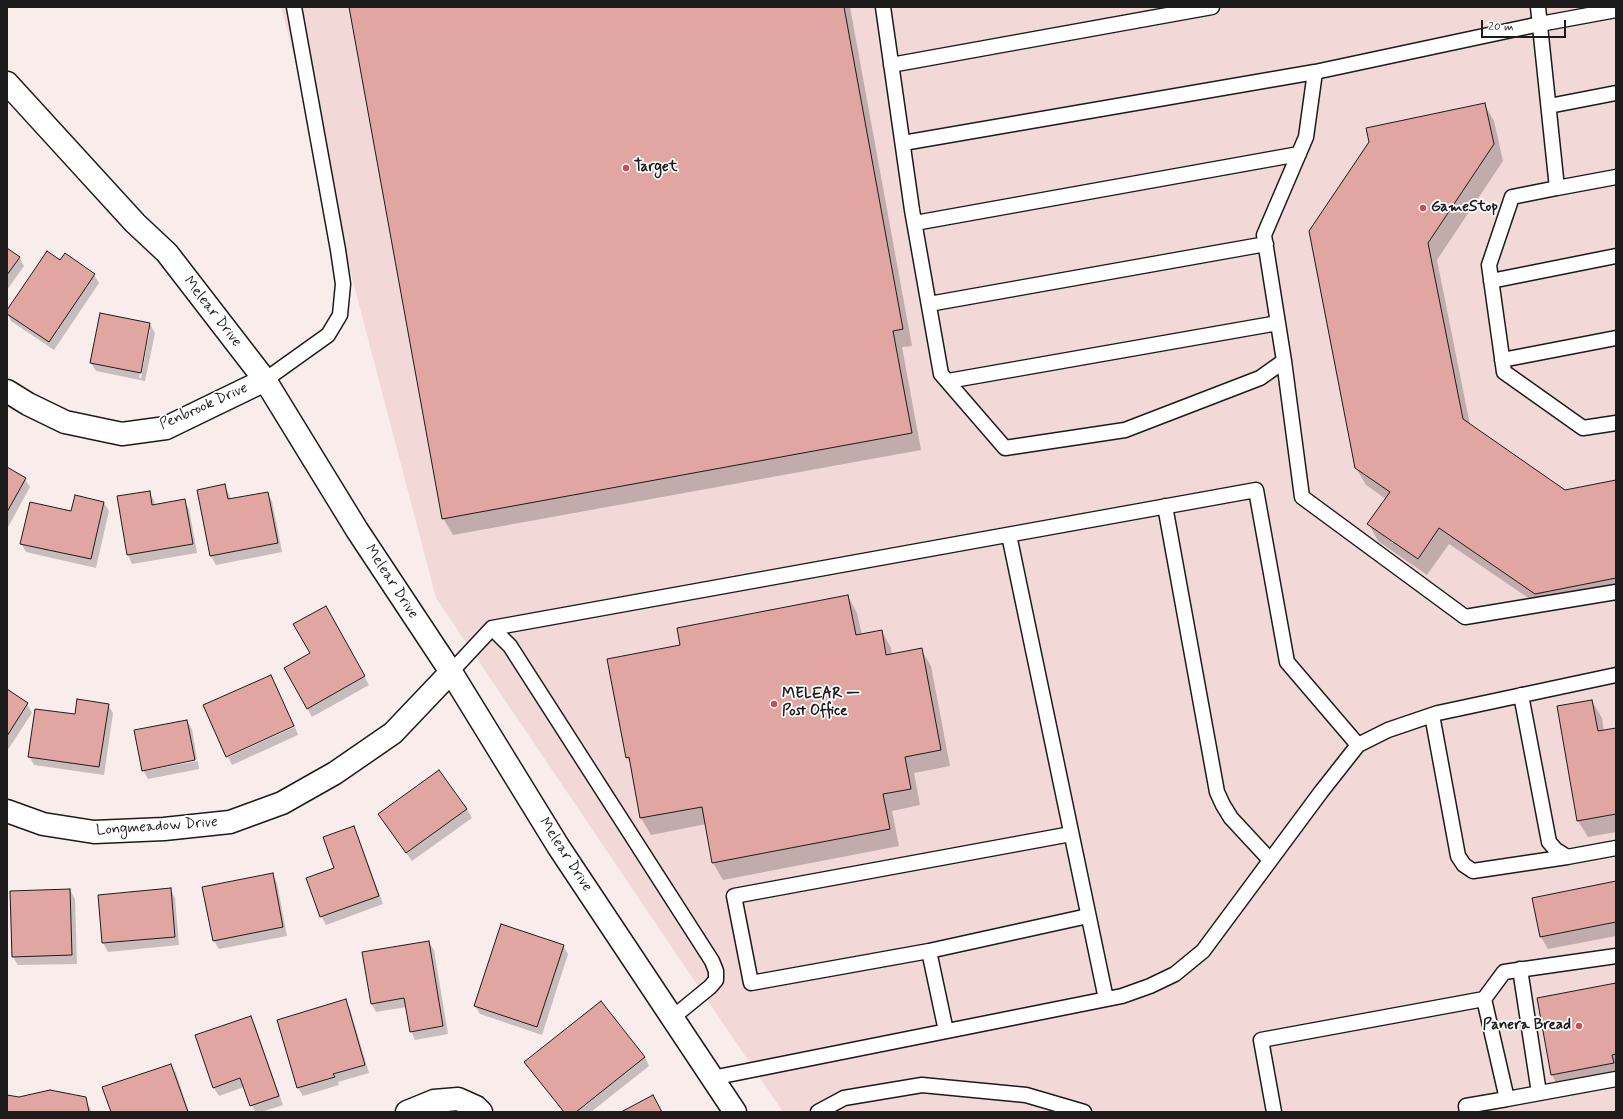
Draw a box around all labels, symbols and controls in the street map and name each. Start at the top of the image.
scale bar [1483,12,1568,38]
text: 20 m [1488,19,1514,35]
place label: Target [634,159,677,177]
marker: Target [621,163,631,173]
place label: GameStop [1431,199,1498,217]
marker: GameStop [1418,203,1428,213]
street label: Melear Drive [179,273,245,351]
street label: Penbrook Drive [157,380,251,434]
street label: Melear Drive [360,542,422,622]
place label: MELEAR — Post Office [782,686,860,721]
marker: MELEAR — Post Office [769,699,779,709]
street label: Longmeadow Drive [96,814,218,840]
street label: Melear Drive [534,815,596,895]
place label: Panera Bread [1483,1017,1571,1035]
marker: Panera Bread [1574,1021,1584,1031]

